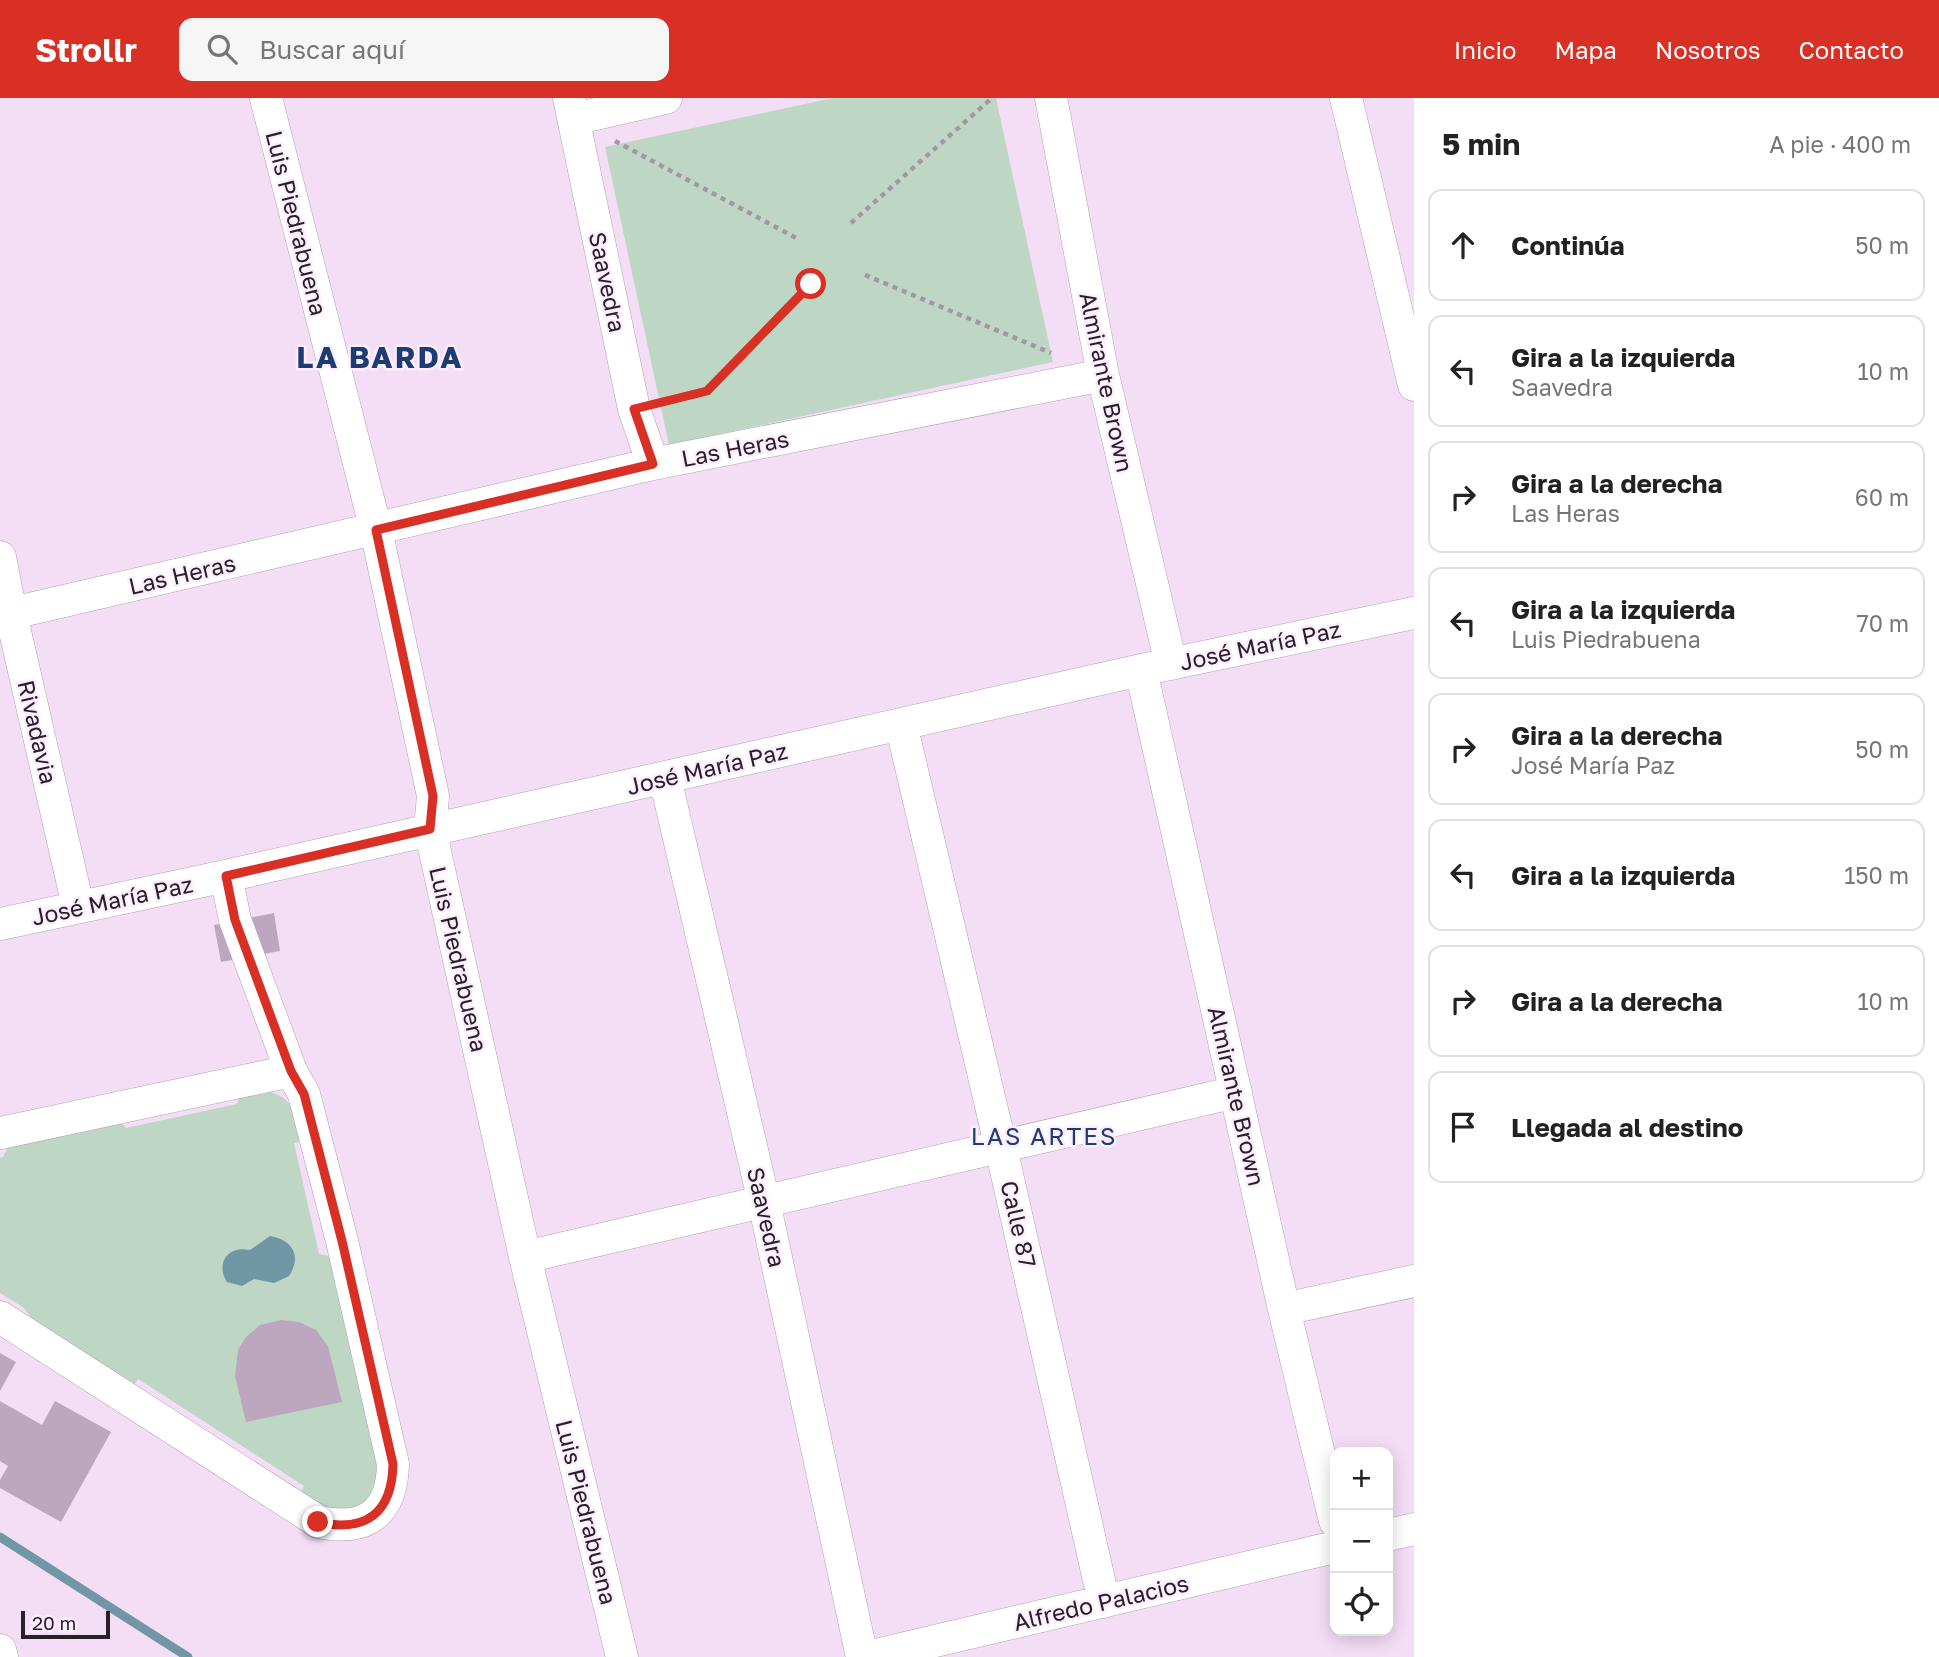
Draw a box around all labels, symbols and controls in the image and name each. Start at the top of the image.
search box [179,18,669,81]
text: Strollr [35,30,137,69]
icon: search [203,30,241,68]
text: Buscar aquí [259,34,405,65]
text: Inicio [1454,35,1516,64]
text: Mapa [1554,35,1617,64]
text: Nosotros [1655,35,1761,64]
text: Contacto [1799,35,1904,64]
text: 5 min [1442,126,1520,162]
street label: Luis Piedrabuena [260,128,334,318]
text: A pie · 400 m [1769,130,1911,158]
icon: ahead [1444,226,1482,264]
street label: Saavedra [584,229,632,335]
text: Continúa [1511,230,1625,261]
text: 50 m [1855,231,1909,259]
route start [795,268,826,299]
street label: Almirante Brown [1074,289,1140,475]
district label: LA BARDA [296,339,464,375]
text: Gira a la izquierda [1511,342,1735,373]
icon: left [1444,352,1482,390]
text: 10 m [1857,357,1909,385]
text: Saavedra [1511,373,1613,401]
street label: Las Heras [679,424,791,472]
text: Gira a la derecha [1511,468,1723,499]
icon: right [1444,478,1482,516]
text: 60 m [1855,483,1909,511]
text: Las Heras [1511,499,1620,527]
street label: Las Heras [126,548,238,600]
text: Gira a la izquierda [1511,594,1735,625]
icon: left [1444,604,1482,642]
text: 70 m [1856,609,1909,637]
street label: José María Paz [1177,614,1343,676]
text: Luis Piedrabuena [1511,625,1701,653]
street label: Rivadavia [12,677,64,787]
text: Gira a la derecha [1511,720,1723,751]
icon: right [1444,730,1482,768]
text: 50 m [1855,735,1909,763]
street label: José María Paz [624,736,790,800]
text: José María Paz [1511,751,1675,779]
icon: left [1444,856,1482,894]
text: Gira a la izquierda [1511,860,1735,891]
text: 150 m [1844,861,1909,889]
street label: Luis Piedrabuena [424,863,494,1055]
street label: José María Paz [29,869,195,931]
icon: right [1444,982,1482,1020]
text: Gira a la derecha [1511,986,1723,1017]
text: 10 m [1857,987,1909,1015]
street label: Almirante Brown [1203,1004,1271,1188]
icon: arrive [1444,1108,1482,1146]
text: Llegada al destino [1511,1112,1743,1143]
district label: LAS ARTES [971,1121,1117,1150]
street label: Saavedra [742,1164,792,1270]
street label: Calle 87 [995,1178,1043,1270]
street label: Luis Piedrabuena [550,1417,624,1607]
map controls [1330,1447,1393,1636]
button: + [1330,1447,1393,1510]
route end [302,1506,333,1537]
button: − [1330,1510,1393,1573]
street label: Alfredo Palacios [1011,1568,1191,1636]
button: locate [1330,1573,1393,1636]
scale bar [21,1608,110,1640]
text: 20 m [32,1611,76,1634]

